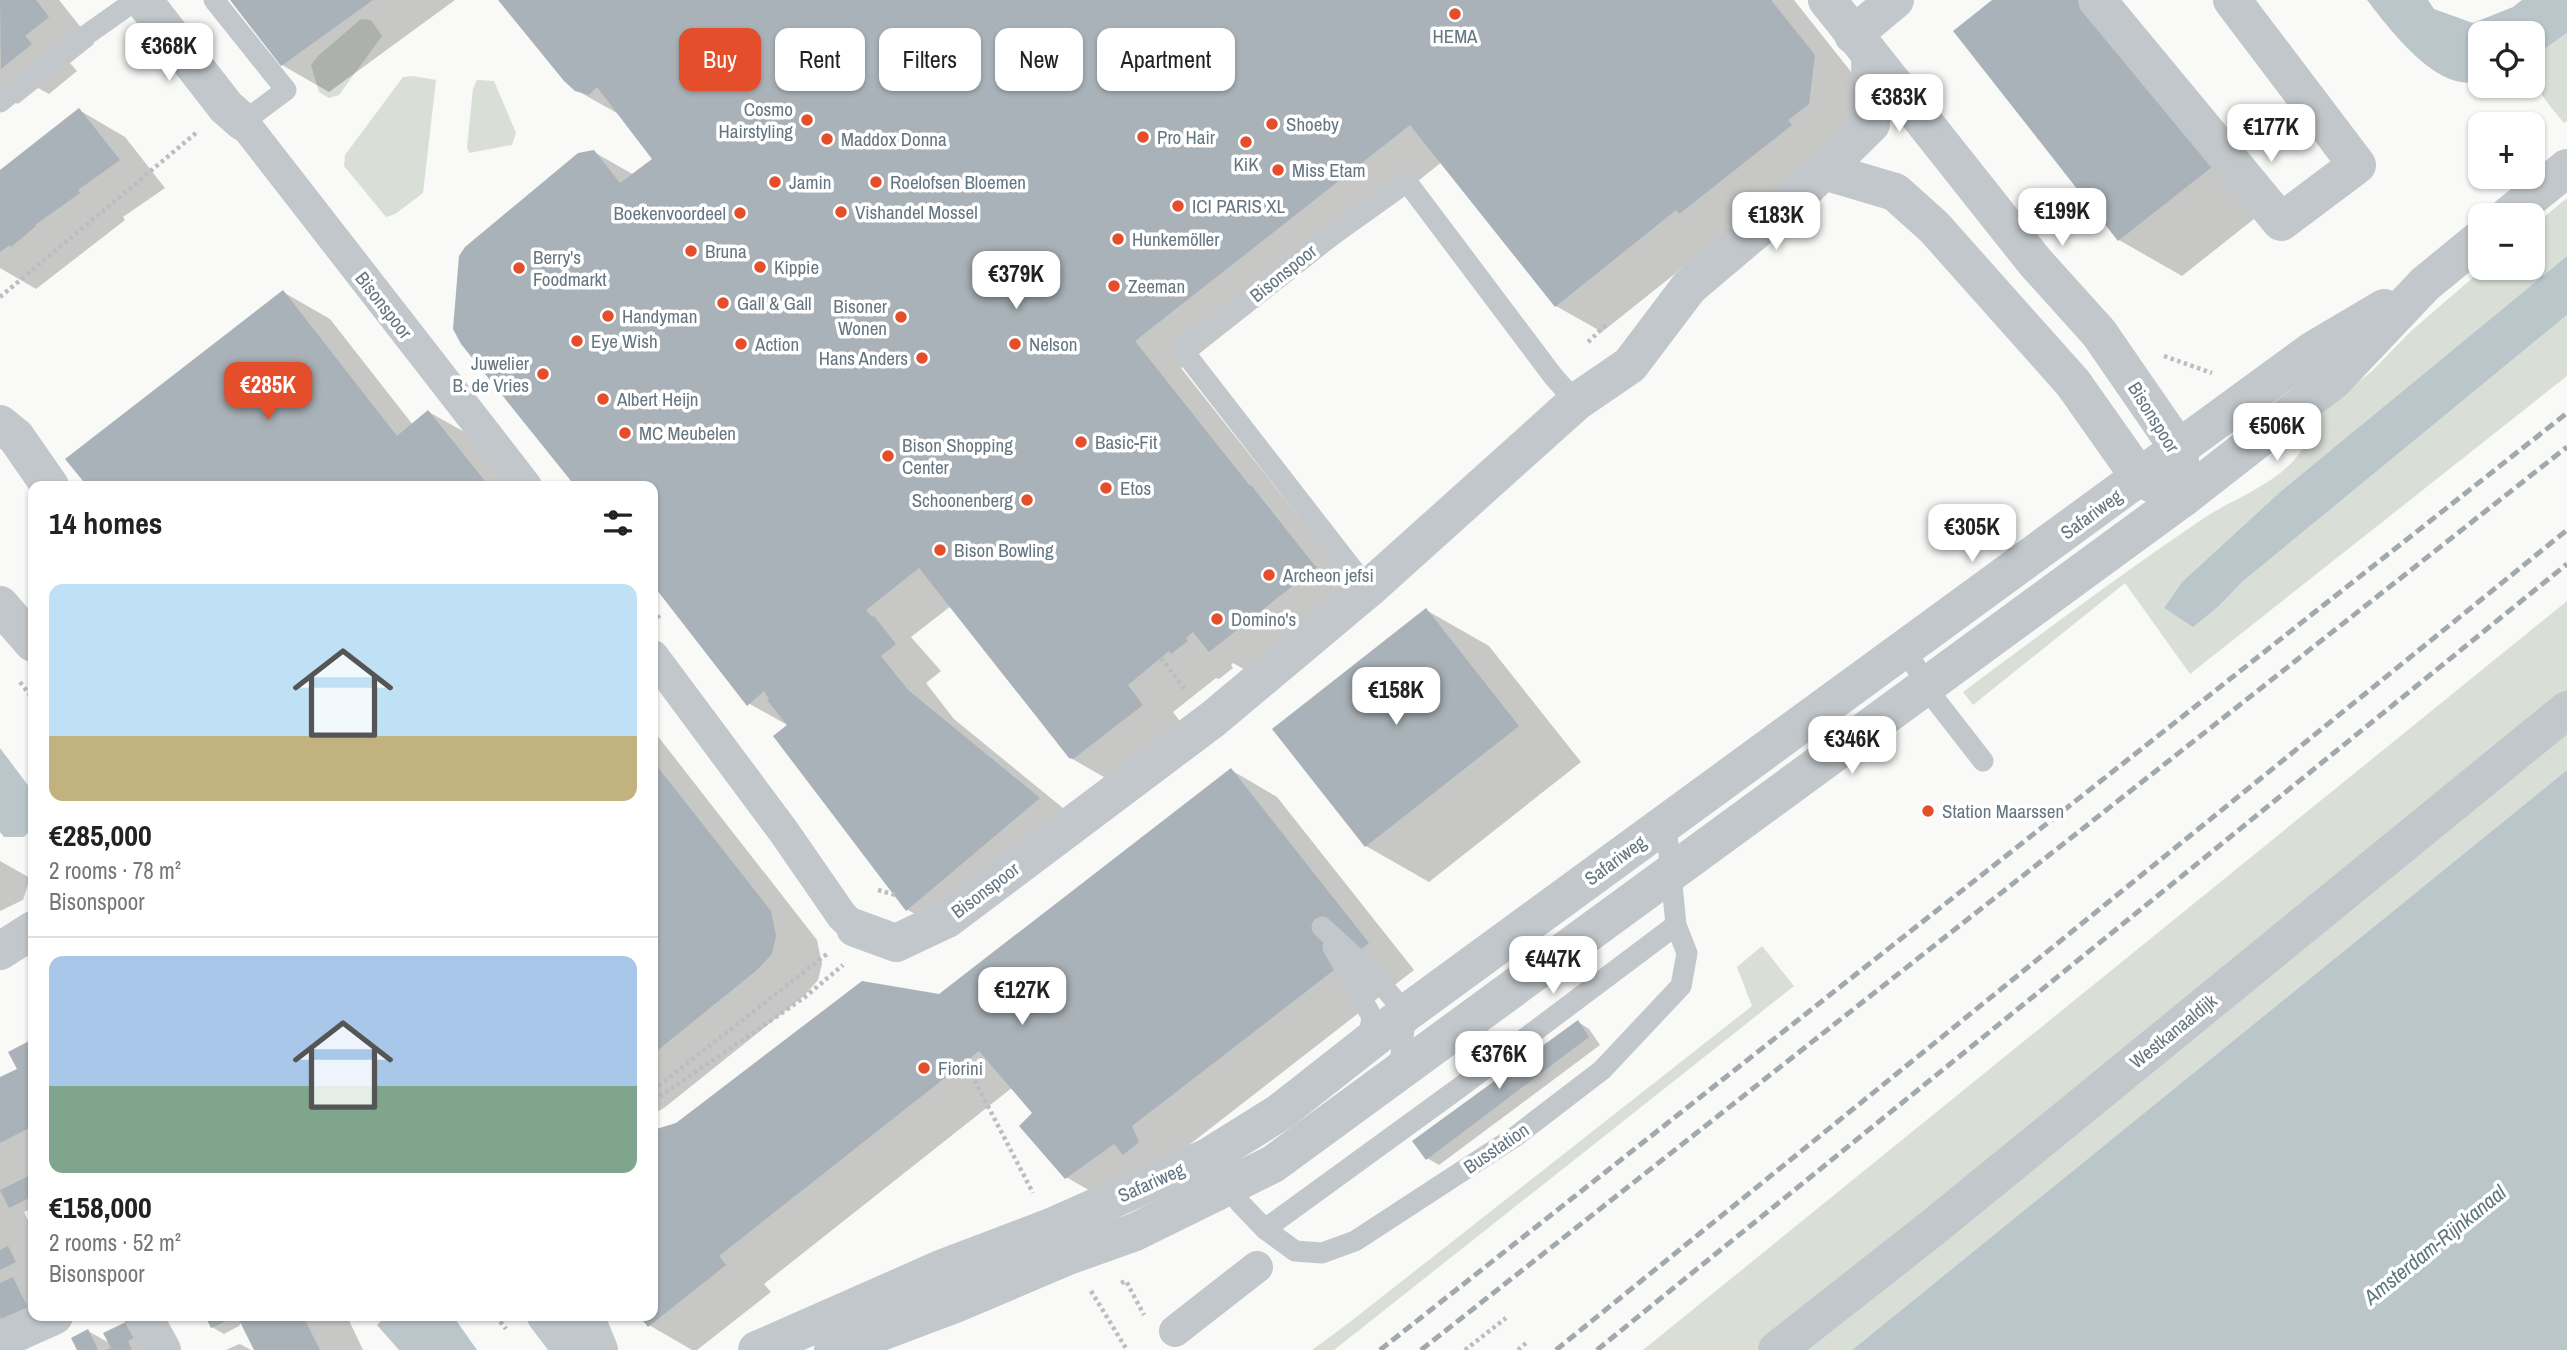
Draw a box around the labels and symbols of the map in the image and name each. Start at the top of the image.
marker: HEMA [1447,6,1463,22]
place label: HEMA [1432,23,1478,49]
pin: €368K [120,24,218,83]
pin: €383K [1850,74,1948,134]
place label: Cosmo Hairstyling [719,96,793,144]
pin: €177K [2222,104,2320,164]
place label: Shoeby [1286,111,1339,137]
marker: Cosmo Hairstyling [799,112,815,128]
marker: Shoeby [1264,116,1280,132]
place label: Pro Hair [1157,124,1216,150]
place label: Maddox Donna [841,126,947,152]
marker: Pro Hair [1135,129,1151,145]
marker: Maddox Donna [819,131,835,147]
marker: KiK [1238,134,1254,150]
place label: KiK [1233,151,1259,177]
place label: Miss Etam [1292,157,1366,183]
marker: Miss Etam [1270,162,1286,178]
place label: Jamin [789,169,831,195]
place label: Roelofsen Bloemen [890,169,1026,195]
marker: Jamin [767,174,783,190]
marker: Roelofsen Bloemen [868,174,884,190]
pin: €199K [2013,188,2111,248]
pin: €183K [1727,192,1825,252]
place label: ICI PARIS XL [1192,193,1286,219]
marker: ICI PARIS XL [1170,198,1186,214]
place label: Vishandel Mossel [855,199,978,225]
place label: Boekenvoordeel [613,200,726,226]
marker: Vishandel Mossel [833,204,849,220]
marker: Boekenvoordeel [732,205,748,221]
place label: Hunkemöller [1132,226,1220,252]
marker: Hunkemöller [1110,231,1126,247]
place label: Bruna [705,238,747,264]
street label: Bisonspoor [1244,238,1322,308]
marker: Bruna [683,243,699,259]
place label: Berry's Foodmarkt [533,244,607,292]
pin: €379K [967,252,1065,311]
place label: Kippie [774,254,819,280]
marker: Kippie [752,259,768,275]
marker: Berry's Foodmarkt [511,260,527,276]
street label: Bisonspoor [349,266,419,345]
place label: Zeeman [1128,273,1185,299]
marker: Zeeman [1106,278,1122,294]
place label: Gall & Gall [737,290,811,316]
place label: Bisoner Wonen [833,293,888,341]
marker: Gall & Gall [715,295,731,311]
place label: Handyman [622,303,697,329]
marker: Handyman [600,308,616,324]
marker: Bisoner Wonen [893,309,909,325]
place label: Eye Wish [591,328,658,354]
place label: Action [754,331,799,357]
place label: Nelson [1029,331,1078,357]
marker: Eye Wish [569,333,585,349]
marker: Action [733,336,749,352]
marker: Nelson [1007,336,1023,352]
place label: Hans Anders [819,345,908,371]
place label: Juwelier B. de Vries [452,350,530,398]
marker: Hans Anders [914,350,930,366]
pin: €285K [219,362,317,422]
marker: Juwelier B. de Vries [535,366,551,382]
street label: Bisonspoor [2122,377,2186,458]
place label: Albert Heijn [616,386,698,412]
marker: Albert Heijn [595,391,611,407]
pin: €506K [2228,404,2326,463]
place label: MC Meubelen [639,420,736,446]
marker: MC Meubelen [617,425,633,441]
place label: Basic-Fit [1095,429,1158,455]
place label: Bison Shopping Center [902,432,1013,480]
marker: Basic-Fit [1073,434,1089,450]
marker: Bison Shopping Center [880,448,896,464]
place label: Etos [1120,475,1151,501]
marker: Etos [1098,480,1114,496]
street label: Safariweg [2055,483,2127,545]
place label: Schoonenberg [912,487,1013,513]
marker: Schoonenberg [1019,492,1035,508]
pin: €305K [1923,504,2021,564]
place label: Bison Bowling [954,537,1054,563]
marker: Bison Bowling [932,542,948,558]
place label: Archeon jefsi [1282,562,1374,588]
marker: Archeon jefsi [1261,567,1277,583]
place label: Domino's [1231,606,1297,632]
marker: Domino's [1209,611,1225,627]
pin: €158K [1347,668,1445,727]
pin: €346K [1803,716,1901,776]
place label: Station Maarssen [1942,798,2064,824]
marker: Station Maarssen [1920,803,1936,819]
street label: Safariweg [1579,829,1651,891]
street label: Bisonspoor [946,855,1025,924]
pin: €447K [1504,936,1602,996]
pin: €127K [973,968,1071,1027]
street label: Westkanaaldijk [2124,988,2222,1074]
pin: €376K [1450,1032,1548,1091]
place label: Fiorini [938,1055,983,1081]
marker: Fiorini [916,1060,932,1076]
street label: Busstation [1458,1117,1534,1179]
street label: Safariweg [1114,1156,1189,1208]
water label: Amsterdam-Rijnkanaal [2357,1178,2513,1312]

